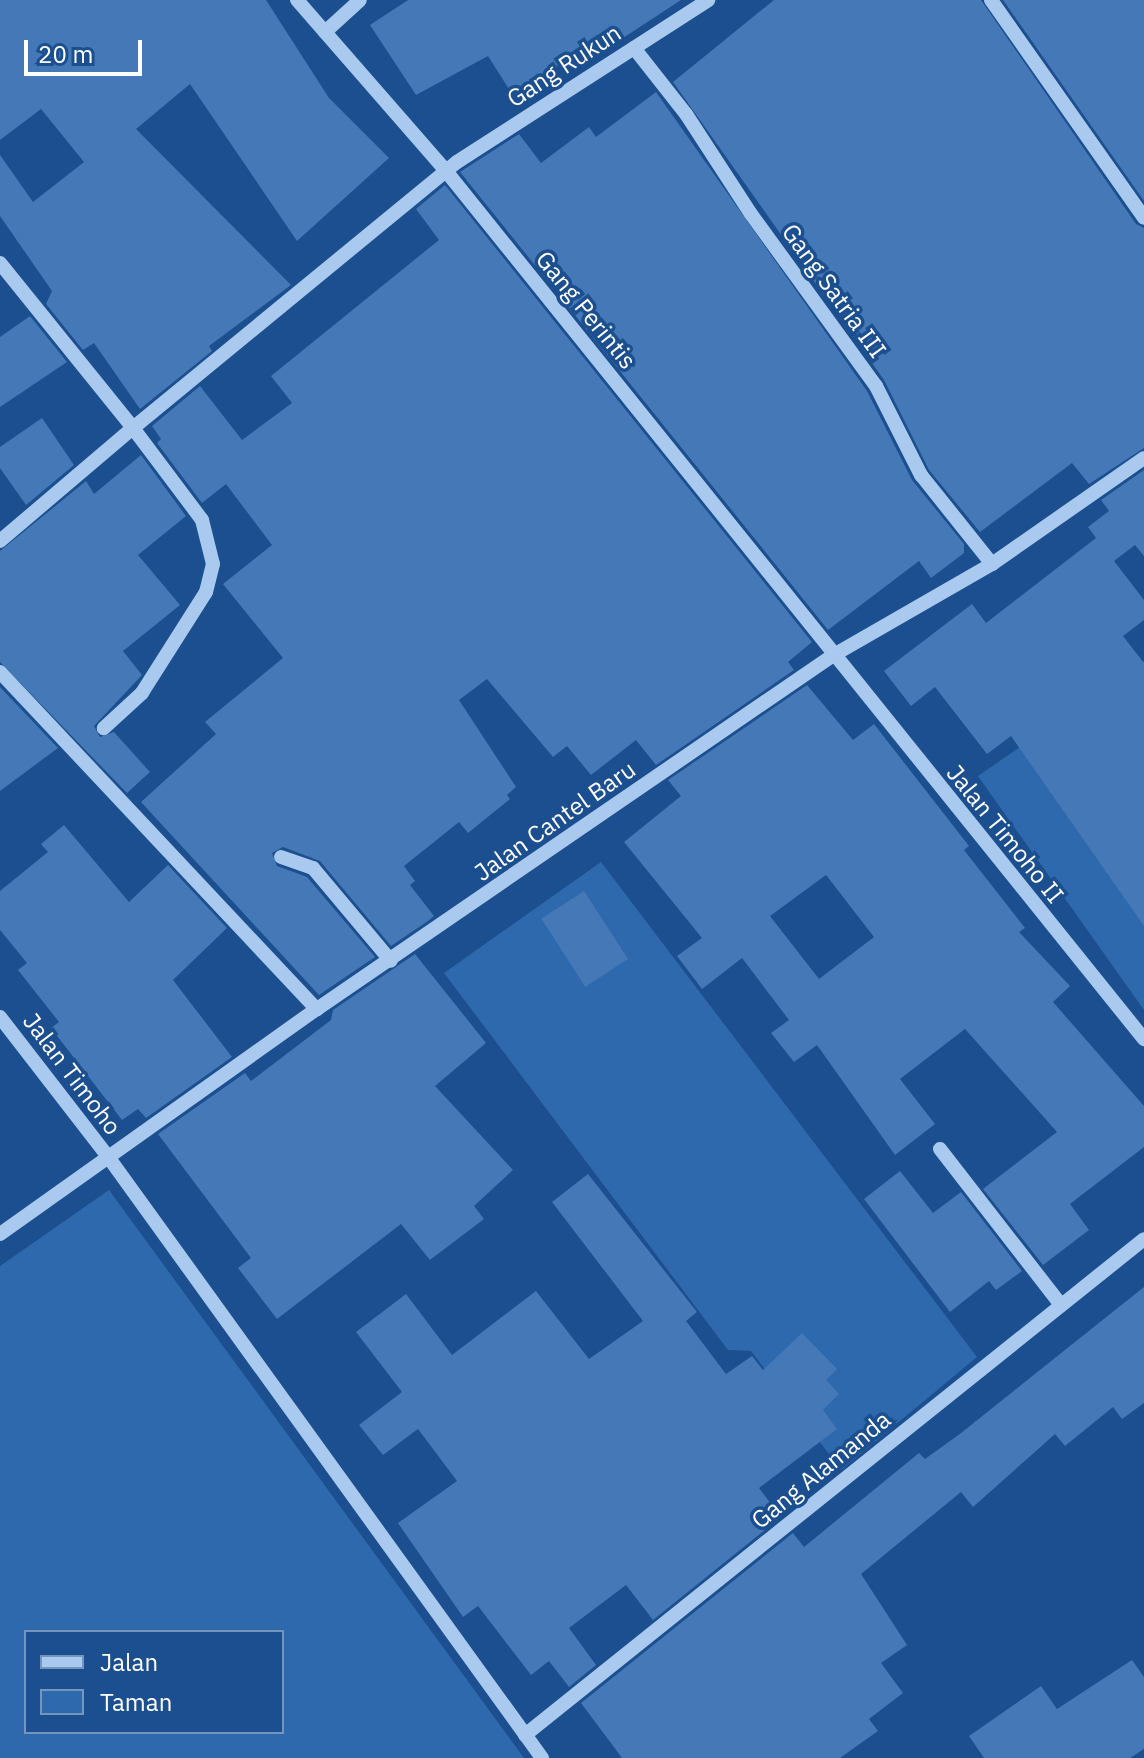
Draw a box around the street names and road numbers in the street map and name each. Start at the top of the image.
street label: Gang Rukun [502,18,626,114]
street label: Gang Satria III [776,218,892,364]
street label: Gang Perintis [530,245,642,375]
street label: Jalan Cantel Baru [469,755,641,887]
street label: Jalan Timoho II [940,759,1070,909]
street label: Jalan Timoho [17,1007,127,1141]
street label: Gang Alamanda [746,1405,896,1535]

